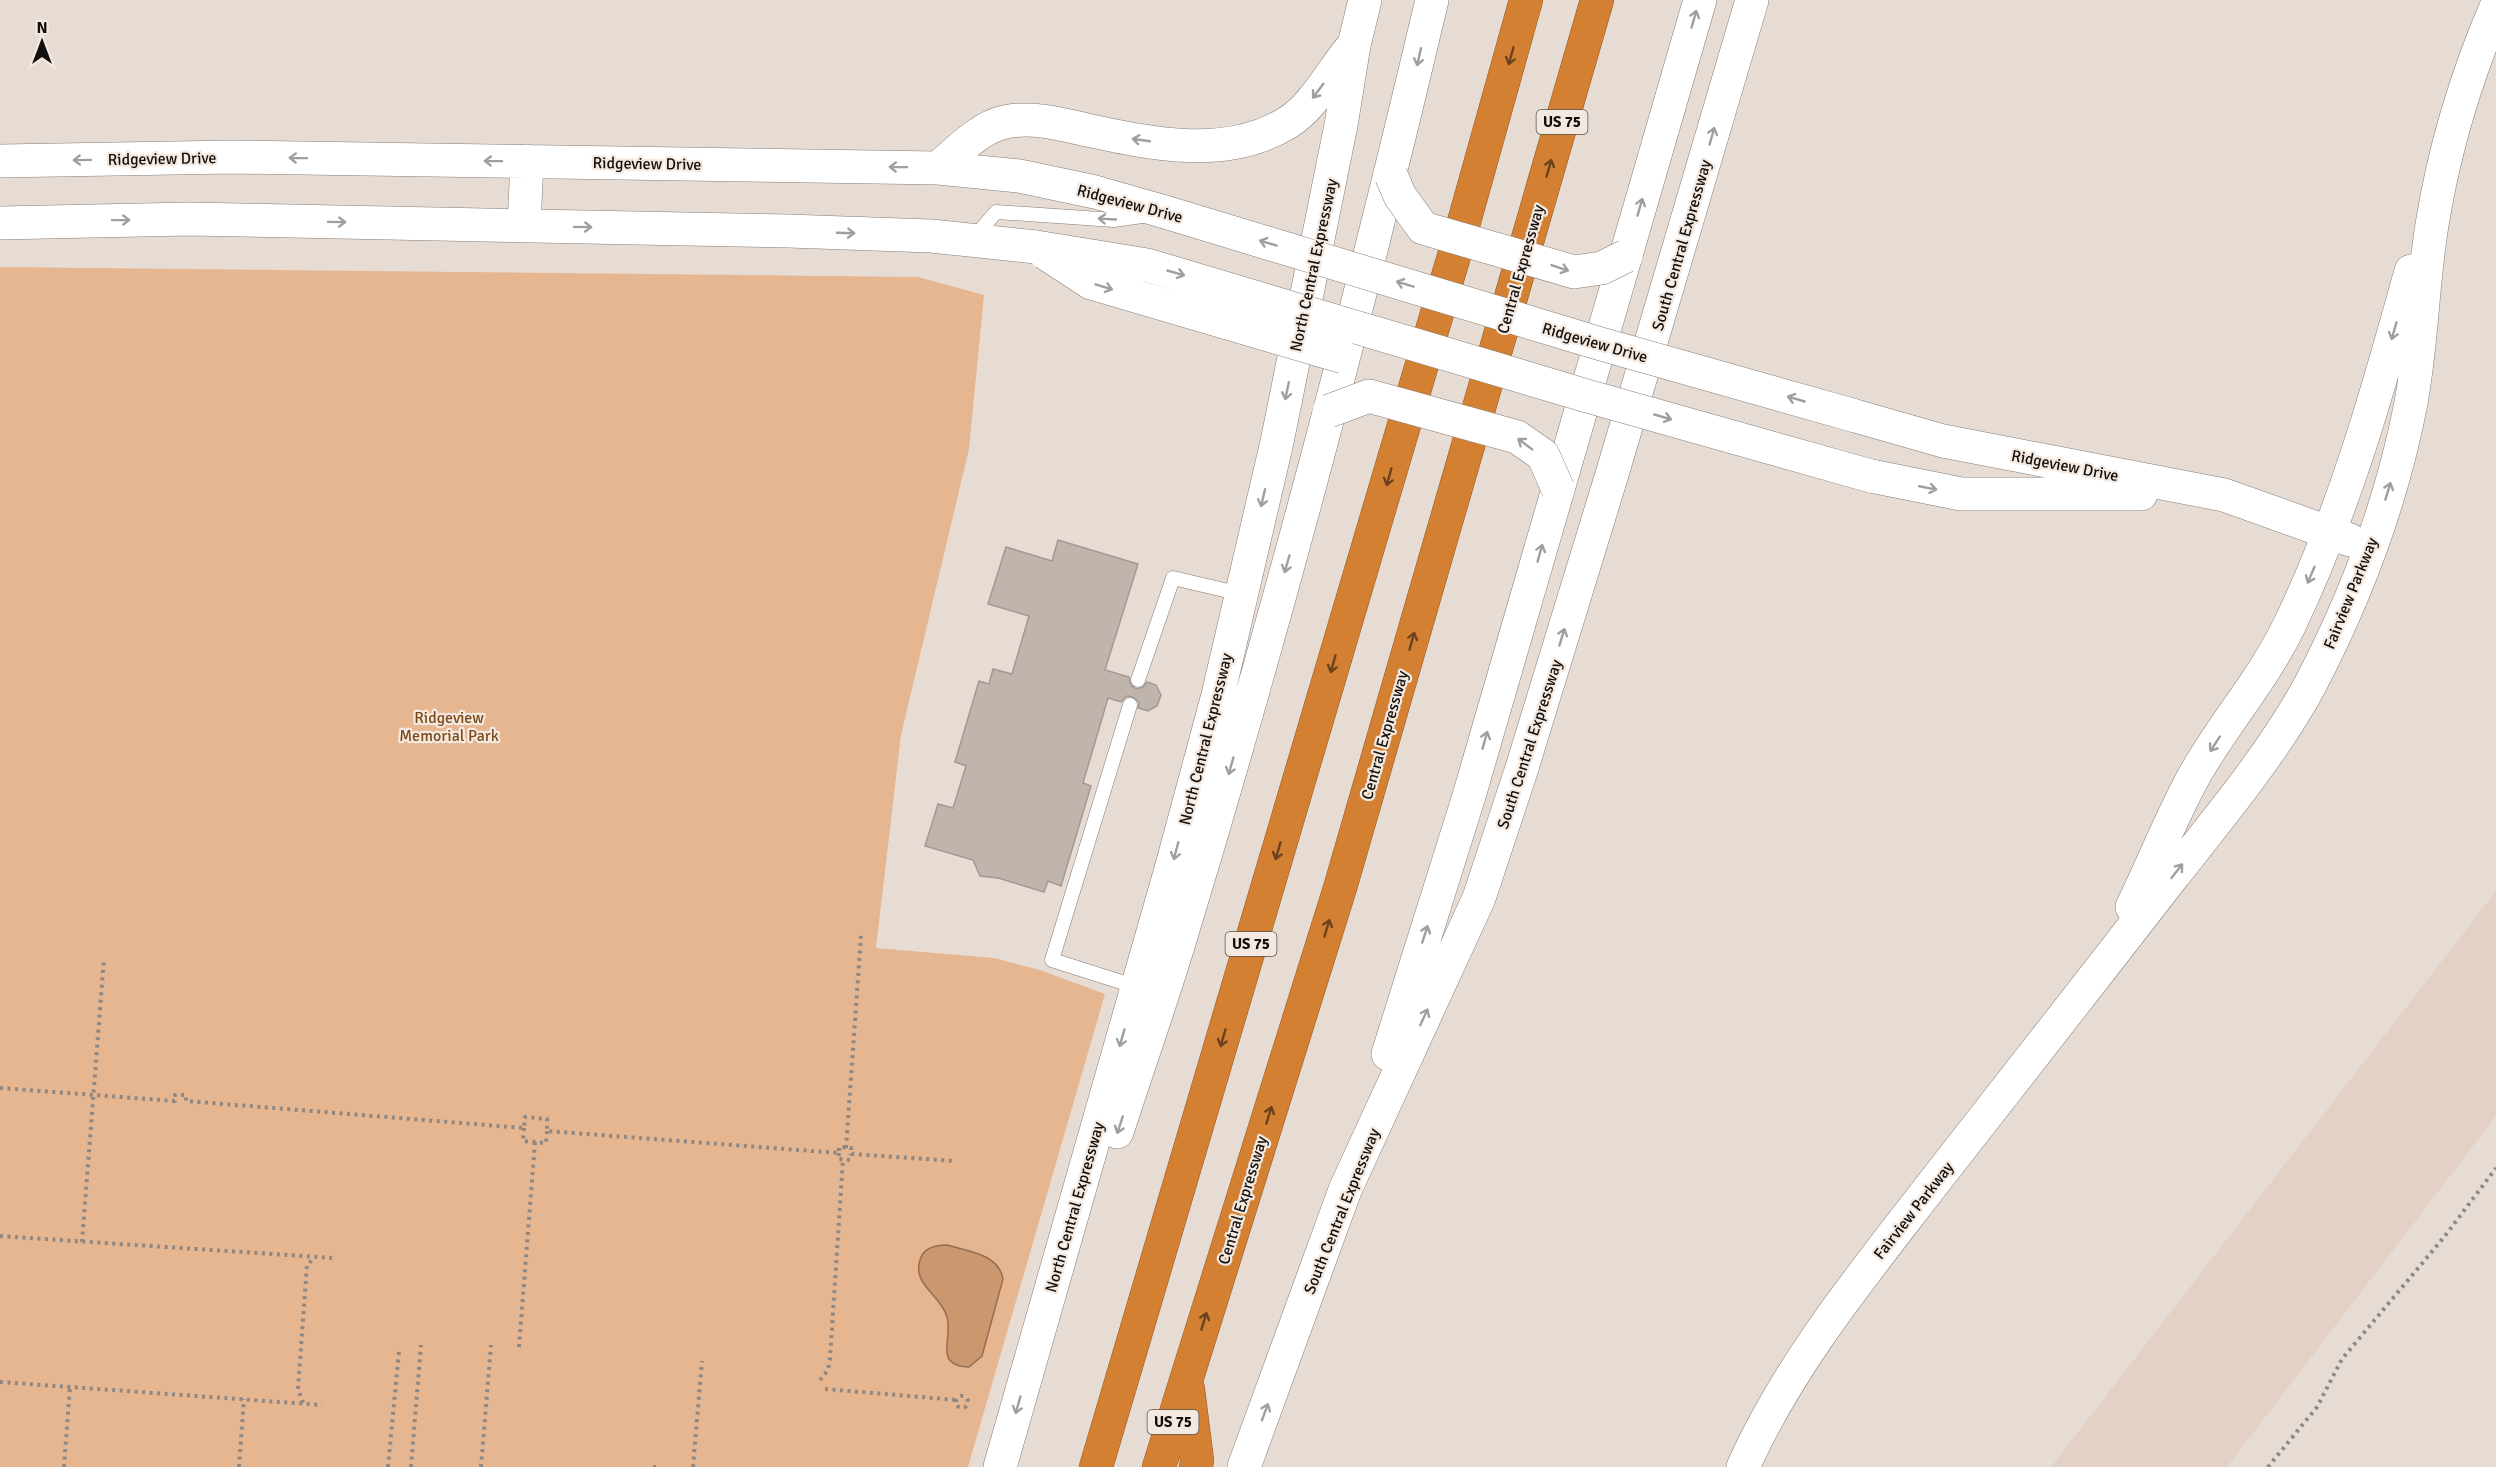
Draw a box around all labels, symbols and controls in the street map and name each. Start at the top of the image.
one-way arrow [1689,10,1700,29]
north arrow [12,12,72,72]
text: N [36,18,48,38]
one-way arrow [1504,46,1516,65]
one-way arrow [1412,47,1424,66]
one-way arrow [1311,83,1324,99]
road number: US 75 [1536,110,1588,134]
one-way arrow [1707,127,1718,146]
one-way arrow [1132,134,1151,145]
street label: Ridgeview Drive [107,148,217,170]
one-way arrow [289,152,309,164]
street label: Ridgeview Drive [592,153,702,175]
one-way arrow [73,154,93,165]
one-way arrow [484,155,504,166]
street label: South Central Expressway [1648,157,1716,333]
one-way arrow [1544,159,1555,178]
one-way arrow [889,161,909,173]
street label: North Central Expressway [1286,176,1342,354]
street label: Ridgeview Drive [1075,180,1185,228]
one-way arrow [1635,198,1646,217]
street label: Central Expressway [1493,202,1549,336]
one-way arrow [1097,213,1117,224]
one-way arrow [111,215,131,226]
one-way arrow [327,216,347,228]
one-way arrow [572,221,592,233]
one-way arrow [836,227,856,239]
one-way arrow [1259,237,1278,248]
one-way arrow [1550,263,1569,274]
one-way arrow [1166,268,1185,279]
one-way arrow [1396,278,1415,289]
one-way arrow [1094,282,1113,293]
street label: Ridgeview Drive [1540,318,1650,368]
one-way arrow [2388,322,2400,341]
one-way arrow [1281,381,1292,401]
one-way arrow [1787,393,1806,404]
one-way arrow [1653,412,1672,423]
one-way arrow [1517,437,1533,450]
street label: Ridgeview Drive [2010,446,2120,486]
one-way arrow [1383,468,1394,487]
one-way arrow [2383,482,2394,501]
one-way arrow [1918,483,1937,494]
one-way arrow [1257,489,1269,508]
street label: Fairview Parkway [2319,534,2383,652]
one-way arrow [1535,544,1546,563]
one-way arrow [1281,554,1292,573]
one-way arrow [2304,566,2316,584]
one-way arrow [1558,628,1569,647]
one-way arrow [1407,632,1418,651]
street label: North Central Expressway [1175,651,1237,827]
one-way arrow [1327,655,1338,674]
street label: South Central Expressway [1493,657,1567,832]
street label: Central Expressway [1357,668,1413,802]
park label: Ridgeview Memorial Park [399,708,499,746]
one-way arrow [1480,731,1491,750]
one-way arrow [2209,736,2221,752]
one-way arrow [1225,756,1236,775]
one-way arrow [1170,841,1181,860]
one-way arrow [1272,842,1283,861]
one-way arrow [2171,863,2184,879]
one-way arrow [1322,919,1333,938]
one-way arrow [1421,925,1432,944]
road number: US 75 [1226,932,1276,956]
one-way arrow [1418,1009,1430,1027]
one-way arrow [1116,1028,1127,1047]
one-way arrow [1217,1029,1228,1048]
one-way arrow [1264,1106,1275,1125]
one-way arrow [1114,1115,1125,1134]
street label: North Central Expressway [1041,1119,1109,1295]
street label: South Central Expressway [1299,1125,1385,1297]
street label: Central Expressway [1214,1133,1272,1267]
street label: Fairview Parkway [1869,1157,1958,1263]
one-way arrow [1199,1312,1210,1331]
one-way arrow [1012,1395,1023,1414]
one-way arrow [1260,1403,1271,1422]
road number: US 75 [1148,1410,1198,1434]

